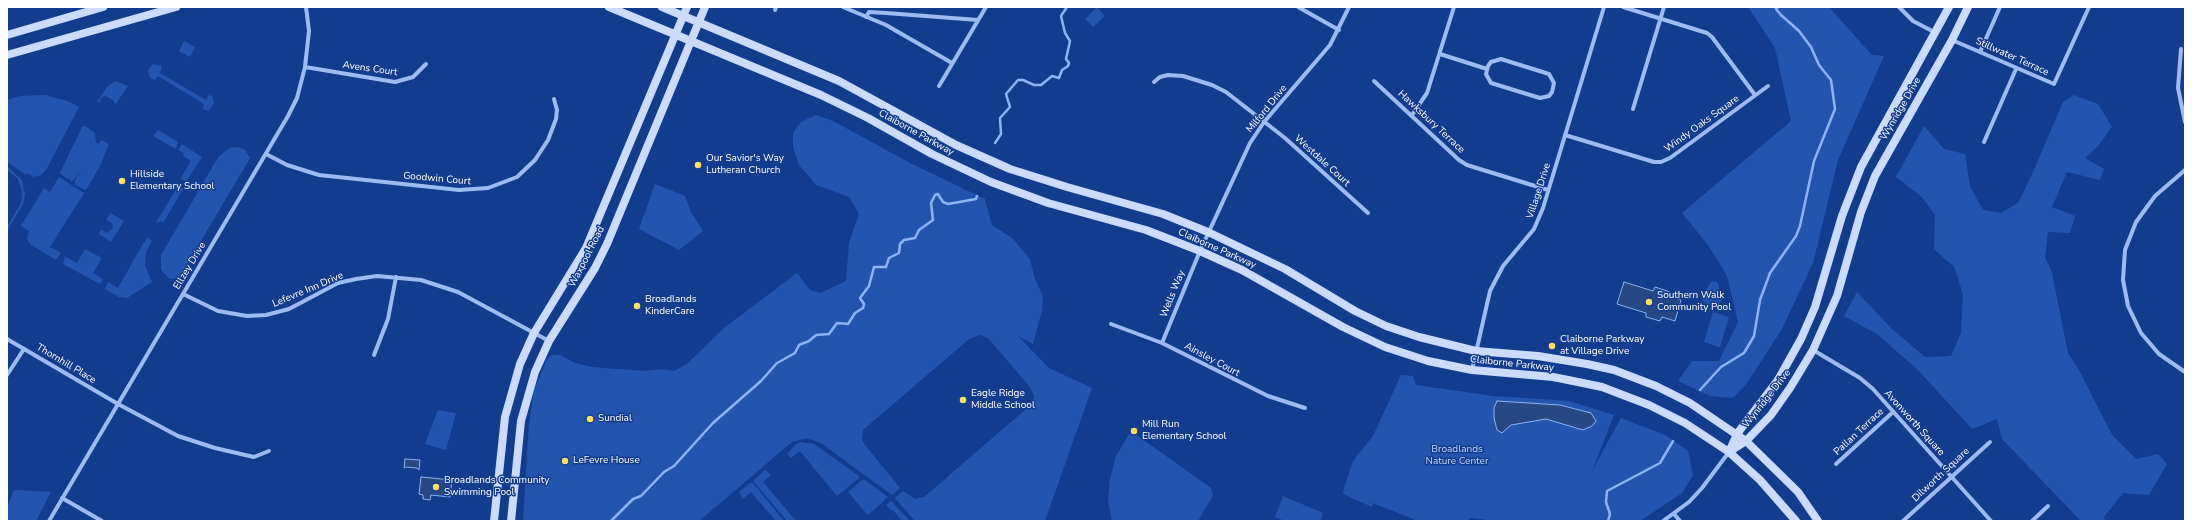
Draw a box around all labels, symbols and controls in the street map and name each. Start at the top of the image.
street label: Stillwater Terrace [1973,35,2051,79]
street label: Avens Court [342,59,398,79]
street label: Wynridge Drive [1878,75,1924,143]
street label: Milford Drive [1244,83,1290,135]
street label: Hawksbury Terrace [1395,88,1467,156]
street label: Windy Oaks Square [1662,93,1742,155]
street label: Claiborne Parkway [876,107,956,159]
street label: Westdale Court [1292,133,1352,189]
place label: Our Savior's Way Lutheran Church [706,153,784,176]
marker: Our Savior's Way Lutheran Church [693,160,703,170]
street label: Village Drive [1524,162,1554,220]
place label: Hillside Elementary School [130,169,215,192]
street label: Goodwin Court [403,170,471,188]
marker: Hillside Elementary School [117,176,127,186]
street label: Waxpool Road [567,225,607,289]
street label: Claiborne Parkway [1176,226,1258,272]
street label: Ellzey Drive [171,240,209,292]
street label: Wells Way [1158,269,1188,319]
street label: Lefevre Inn Drive [271,270,345,310]
place label: Southern Walk Community Pool [1657,290,1731,314]
place label: Broadlands KinderCare [645,294,697,318]
marker: Southern Walk Community Pool [1644,297,1654,307]
marker: Broadlands KinderCare [632,301,642,311]
place label: Claiborne Parkway at Village Drive [1560,334,1644,358]
street label: Ainsley Court [1182,340,1242,380]
street label: Thornhill Place [34,341,98,387]
marker: Claiborne Parkway at Village Drive [1547,341,1557,351]
street label: Claiborne Parkway [1469,354,1555,374]
street label: Wynridge Drive [1740,367,1794,431]
place label: Eagle Ridge Middle School [971,388,1035,412]
street label: Avonworth Square [1881,388,1947,458]
marker: Eagle Ridge Middle School [958,395,968,405]
street label: Pallan Terrace [1832,406,1886,458]
place label: Sundial [598,413,632,425]
marker: Sundial [585,414,595,424]
place label: Mill Run Elementary School [1142,419,1227,442]
marker: Mill Run Elementary School [1129,426,1139,436]
park label: Broadlands Nature Center [1426,444,1488,468]
street label: Dilworth Square [1910,445,1972,505]
place label: LeFevre House [573,455,640,467]
marker: LeFevre House [560,456,570,466]
place label: Broadlands Community Swimming Pool [444,475,549,498]
marker: Broadlands Community Swimming Pool [431,482,441,492]

